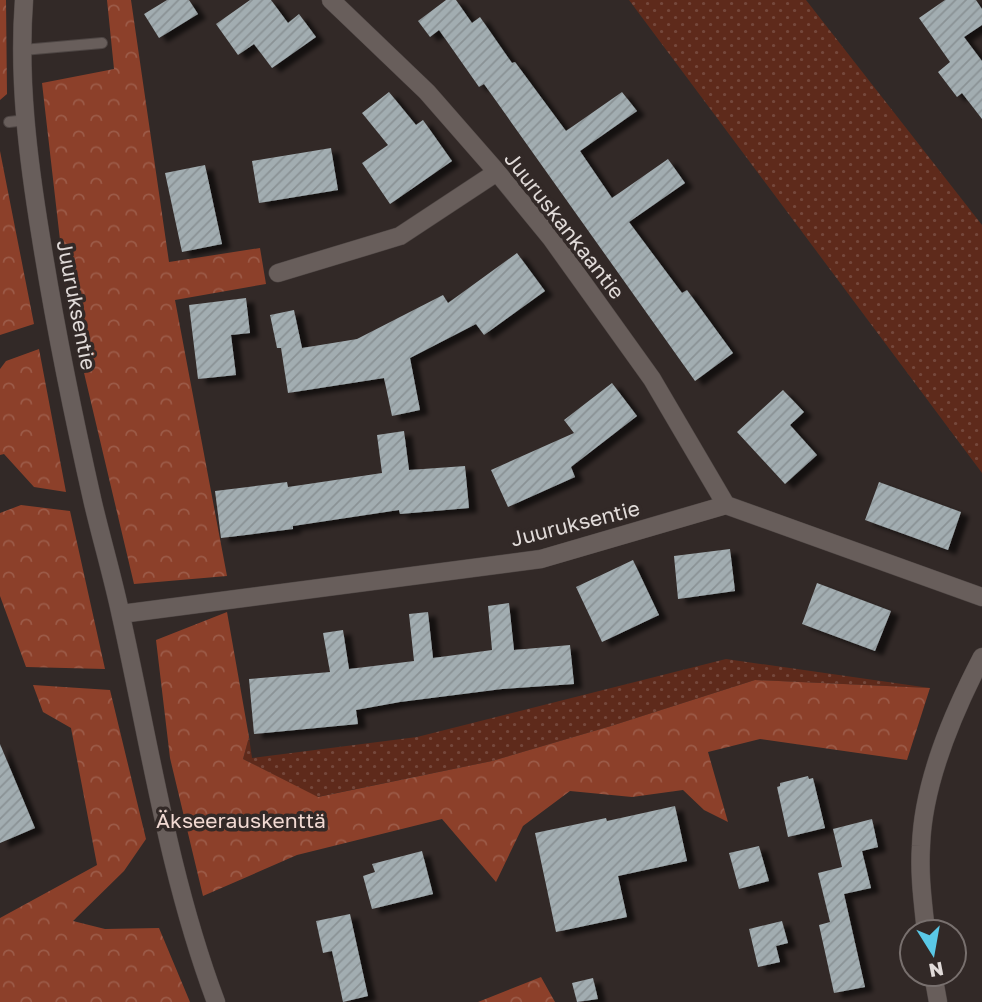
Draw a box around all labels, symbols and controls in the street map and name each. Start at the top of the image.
street label: Juuruskankaantie [499,146,631,304]
street label: Juuruksentie [52,238,102,372]
street label: Juuruksentie [508,494,642,552]
park label: Äkseerauskenttä [156,807,326,833]
north arrow [898,918,968,988]
text: N [927,958,946,983]

